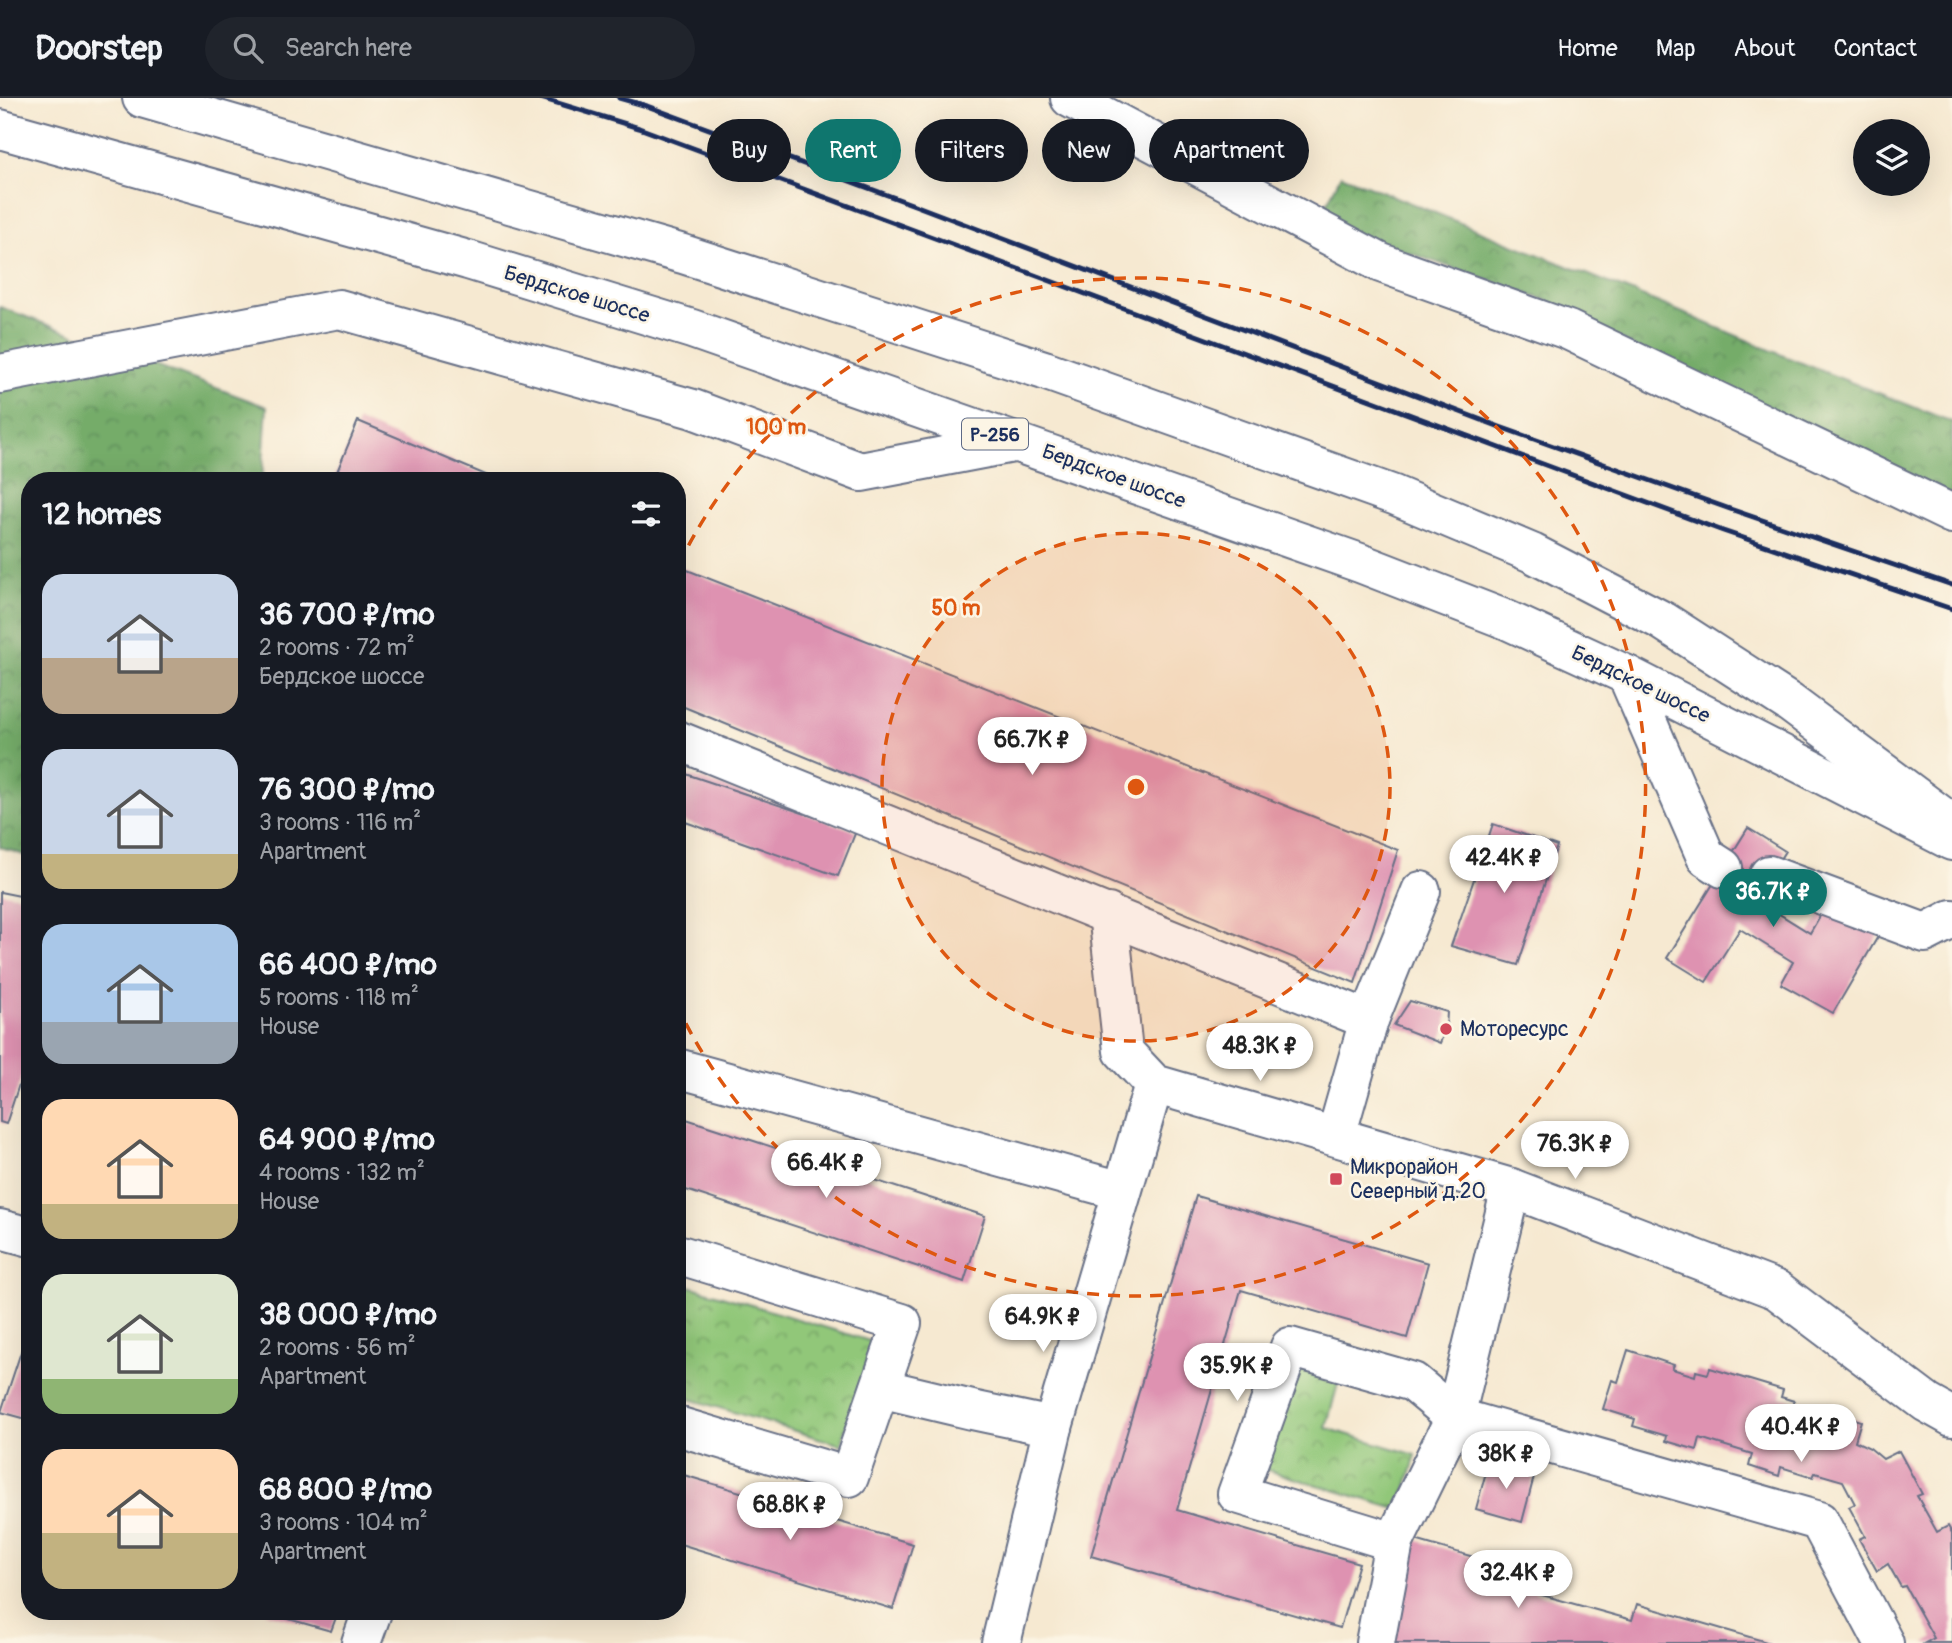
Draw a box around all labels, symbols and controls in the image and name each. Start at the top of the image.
search box [205,17,695,80]
text: Doorstep [35,28,163,69]
icon: search [229,29,267,67]
text: Search here [285,32,412,64]
text: Home [1557,34,1618,63]
text: Map [1656,34,1696,63]
text: About [1734,34,1796,63]
text: Contact [1834,34,1917,63]
chip: Buy [707,119,791,182]
chip: Rent [805,119,901,182]
chip: Filters [915,119,1028,182]
chip: New [1042,119,1135,182]
chip: Apartment [1149,119,1309,182]
map controls [1853,119,1930,196]
button: layers [1853,119,1930,196]
street label: Бердское шоссе [501,259,654,330]
text: 100 m [746,414,806,441]
road number: Р-256 [962,418,1028,450]
street label: Бердское шоссе [1038,438,1190,515]
icon: filters [627,495,665,533]
text: 12 homes [42,496,161,533]
text: 50 m [932,595,981,622]
text: 36 700 ₽/mo [259,596,435,633]
icon: home [98,602,182,686]
text: 2 rooms · 72 m² [259,633,415,662]
street label: Бердское шоссе [1567,639,1715,730]
text: Бердское шоссе [259,662,424,691]
pin: 66.7K ₽ [967,718,1097,777]
text: 66.7K ₽ [994,725,1070,754]
text: 76 300 ₽/mo [259,771,435,808]
centre of rings [1124,775,1148,799]
icon: home [98,777,182,861]
text: 3 rooms · 116 m² [259,808,421,837]
pin: 42.4K ₽ [1439,836,1569,895]
text: Apartment [259,837,366,866]
text: 42.4K ₽ [1465,843,1543,872]
pin: 36.7K ₽ [1708,870,1838,929]
text: 36.7K ₽ [1735,877,1811,906]
text: 66 400 ₽/mo [259,946,437,983]
icon: home [98,952,182,1036]
text: 5 rooms · 118 m² [259,983,419,1012]
text: House [259,1012,319,1041]
place label: Моторесурс [1460,1016,1569,1043]
marker: Моторесурс [1438,1021,1454,1037]
pin: 48.3K ₽ [1195,1024,1325,1083]
text: 48.3K ₽ [1222,1031,1298,1060]
text: 64 900 ₽/mo [259,1121,435,1158]
pin: 76.3K ₽ [1510,1122,1640,1181]
icon: home [98,1127,182,1211]
text: 76.3K ₽ [1537,1129,1613,1158]
pin: 66.4K ₽ [761,1140,891,1200]
text: 66.4K ₽ [787,1148,865,1177]
place label: Микрорайон Северный д.20 [1350,1154,1486,1205]
text: 4 rooms · 132 m² [259,1158,425,1187]
marker: Микрорайон Северный д.20 [1328,1171,1344,1187]
text: House [259,1187,319,1216]
pin: 64.9K ₽ [978,1294,1108,1354]
text: 38 000 ₽/mo [259,1296,437,1333]
icon: home [98,1302,182,1386]
text: 64.9K ₽ [1005,1302,1081,1331]
text: 2 rooms · 56 m² [259,1333,416,1362]
pin: 35.9K ₽ [1172,1344,1302,1403]
text: 35.9K ₽ [1200,1351,1274,1380]
text: Apartment [259,1362,366,1391]
pin: 40.4K ₽ [1736,1404,1866,1464]
text: 40.4K ₽ [1761,1412,1841,1441]
pin: 38K ₽ [1457,1432,1555,1491]
text: 38K ₽ [1477,1439,1535,1468]
text: 68 800 ₽/mo [259,1471,432,1508]
icon: home [98,1477,182,1561]
pin: 68.8K ₽ [725,1482,855,1542]
text: 68.8K ₽ [753,1490,827,1519]
text: 3 rooms · 104 m² [259,1508,428,1537]
text: Apartment [259,1537,366,1566]
pin: 32.4K ₽ [1453,1550,1583,1610]
text: 32.4K ₽ [1480,1558,1556,1587]

